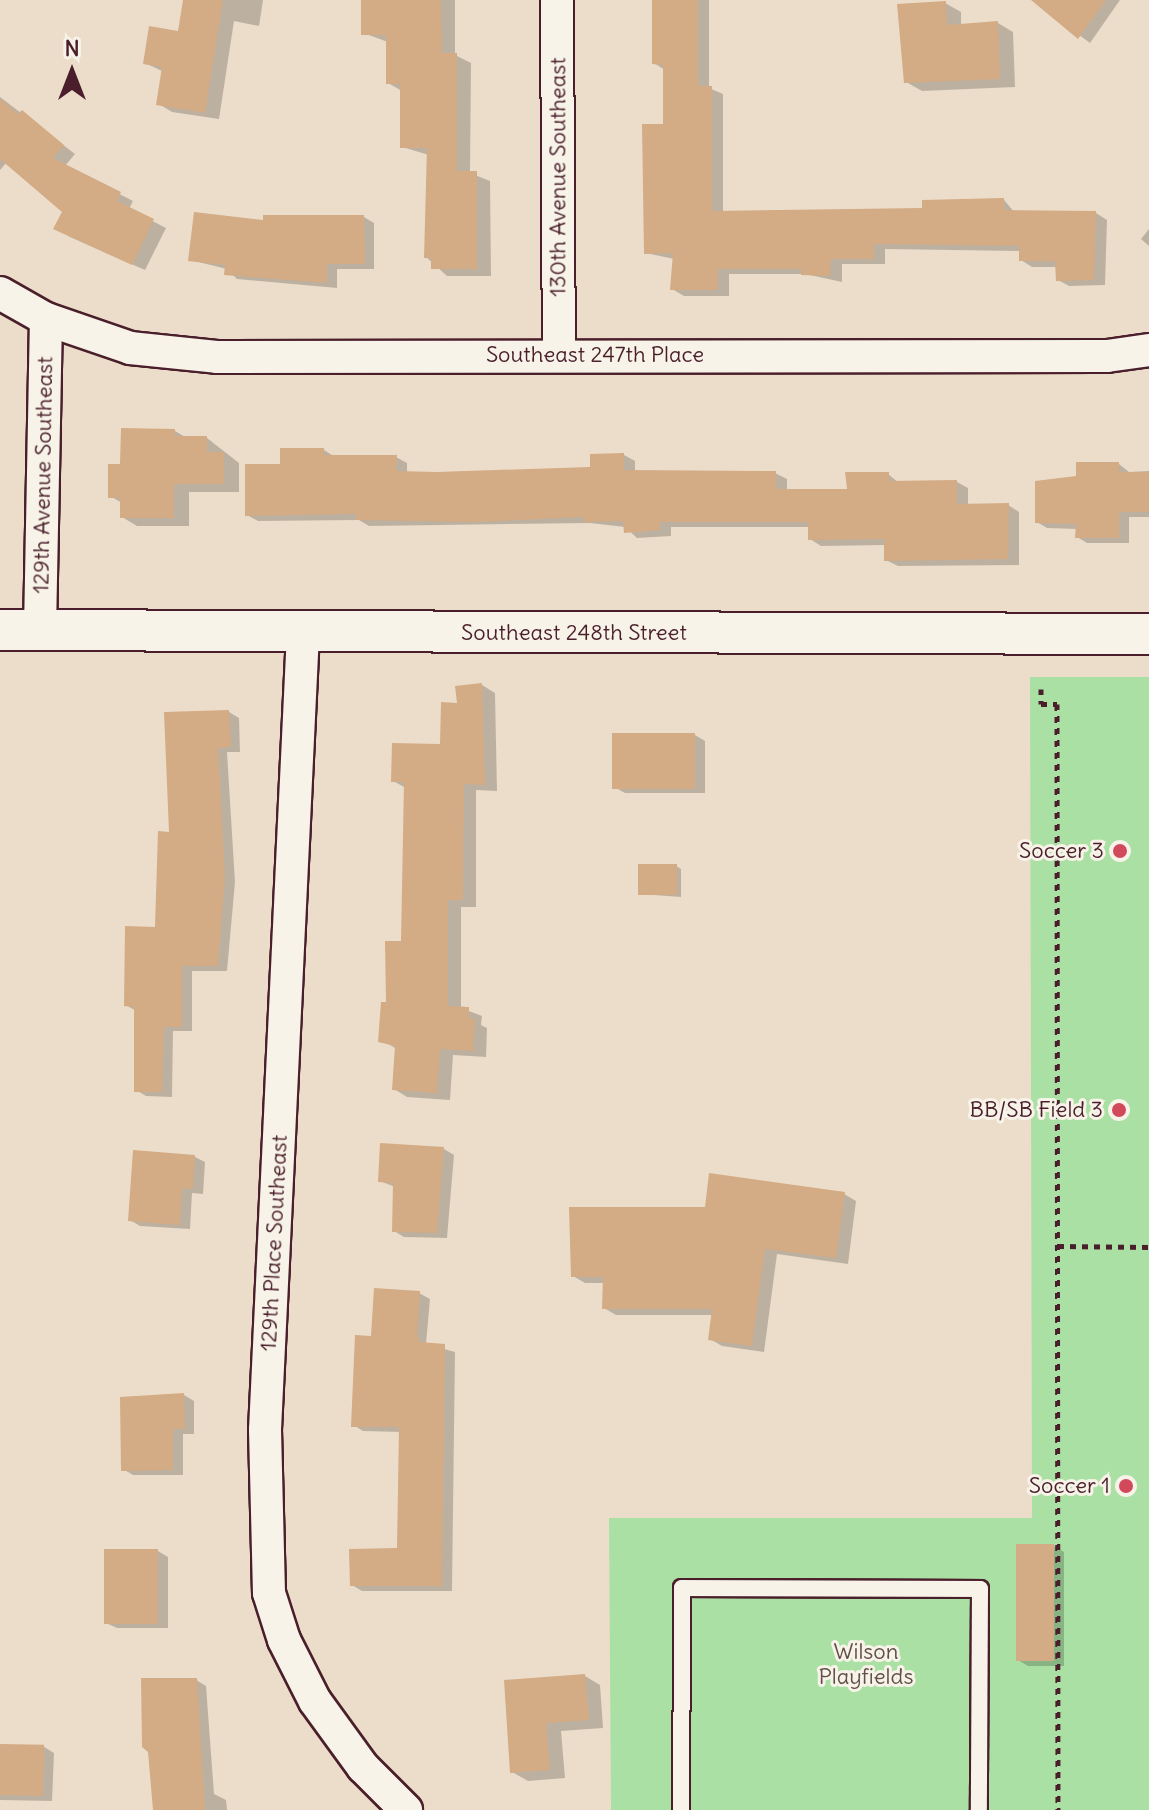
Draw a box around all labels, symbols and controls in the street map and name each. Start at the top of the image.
north arrow [32,32,112,112]
text: N [64,34,80,62]
street label: 130th Avenue Southeast [545,57,571,297]
street label: Southeast 247th Place [486,342,704,368]
street label: 129th Avenue Southeast [28,356,58,594]
street label: Southeast 248th Street [461,620,687,646]
place label: Soccer 3 [1019,838,1104,864]
marker: Soccer 3 [1111,842,1129,860]
place label: BB/SB Field 3 [969,1097,1103,1123]
marker: BB/SB Field 3 [1110,1101,1128,1119]
street label: 129th Place Southeast [255,1134,293,1352]
place label: Soccer 1 [1029,1473,1110,1499]
marker: Soccer 1 [1117,1477,1135,1495]
park label: Wilson Playfields [819,1638,913,1690]

